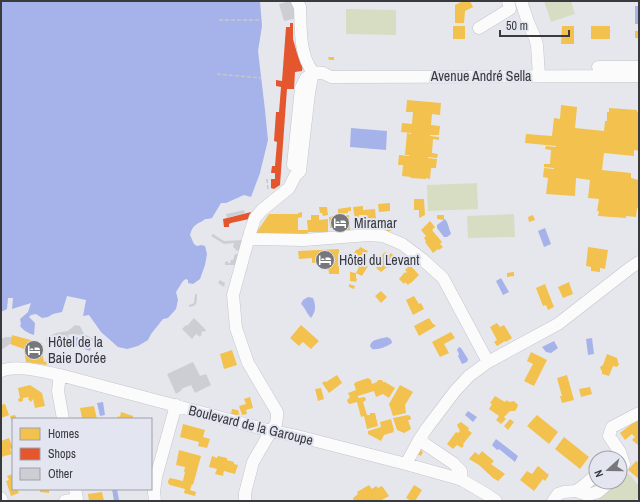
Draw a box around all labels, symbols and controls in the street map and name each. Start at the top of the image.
scale bar [500,12,569,38]
text: 50 m [506,18,528,34]
street label: Avenue André Sella [430,67,532,85]
hotel icon: Miramar [329,212,351,234]
place label: Miramar [354,214,397,232]
hotel icon: Hôtel du Levant [314,249,336,271]
place label: Hôtel du Levant [339,251,419,269]
place label: Hôtel de la Baie Dorée [48,333,106,367]
hotel icon: Hôtel de la Baie Dorée [23,339,45,361]
street label: Boulevard de la Garoupe [187,401,315,449]
legend [12,418,152,490]
text: Homes [48,426,79,442]
text: Shops [48,446,76,462]
north arrow [588,450,628,490]
text: Other [48,466,73,482]
text: N [591,468,606,479]

